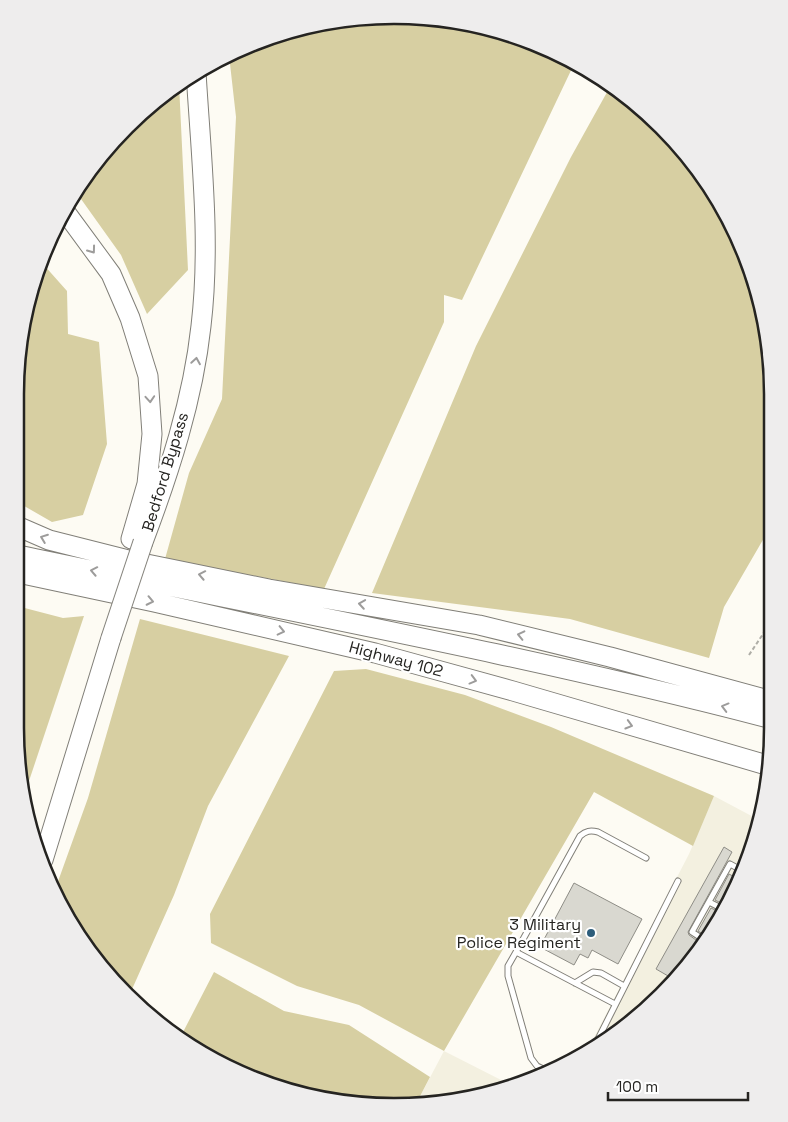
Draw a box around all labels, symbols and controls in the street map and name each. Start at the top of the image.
one-way arrow [87,244,95,253]
one-way arrow [190,357,200,365]
one-way arrow [144,395,155,403]
street label: Bedford Bypass [137,410,193,534]
one-way arrow [40,534,48,544]
one-way arrow [89,566,98,576]
one-way arrow [197,570,206,581]
one-way arrow [145,595,154,606]
one-way arrow [357,599,366,609]
one-way arrow [277,625,286,636]
one-way arrow [516,630,525,641]
street label: Highway 102 [347,636,445,682]
one-way arrow [468,674,476,684]
one-way arrow [720,702,729,713]
one-way arrow [624,719,632,729]
place label: 3 Military Police Regiment [457,914,581,953]
marker: 3 Military Police Regiment [585,927,597,939]
scale bar [608,1070,748,1102]
text: 100 m [616,1077,658,1096]

